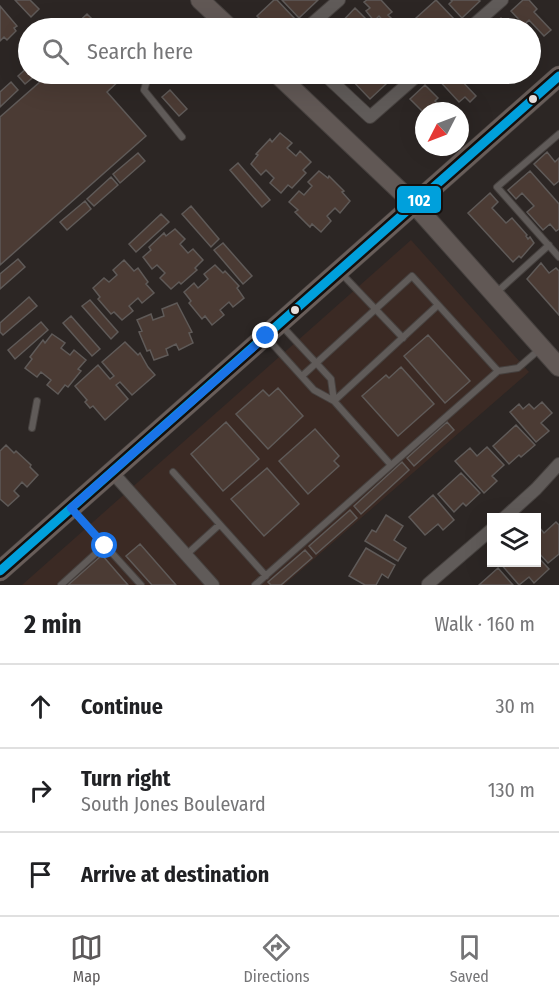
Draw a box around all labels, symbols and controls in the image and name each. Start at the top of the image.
search box [18,18,541,84]
icon: search [39,35,72,68]
text: Search here [87,38,193,65]
unlabelled marker [527,93,539,105]
north arrow [415,102,469,156]
line badge: 102 [396,185,442,214]
text: 102 [408,191,431,210]
unlabelled marker [289,304,301,316]
route end [252,322,278,348]
map controls [487,513,541,567]
button: layers [487,513,541,567]
route start [91,532,117,558]
text: 2 min [24,609,82,640]
text: Walk · 160 m [435,612,535,636]
icon: ahead [24,690,57,723]
text: Continue [81,693,163,720]
text: 30 m [495,694,535,718]
text: Turn right [81,765,170,792]
icon: right [24,774,57,807]
text: 130 m [488,778,535,802]
text: South Jones Boulevard [81,792,266,816]
icon: arrive [24,858,57,891]
text: Arrive at destination [81,861,269,888]
tab: Map [70,931,103,986]
tab: Directions [243,931,310,986]
tab: Saved [450,931,489,986]

